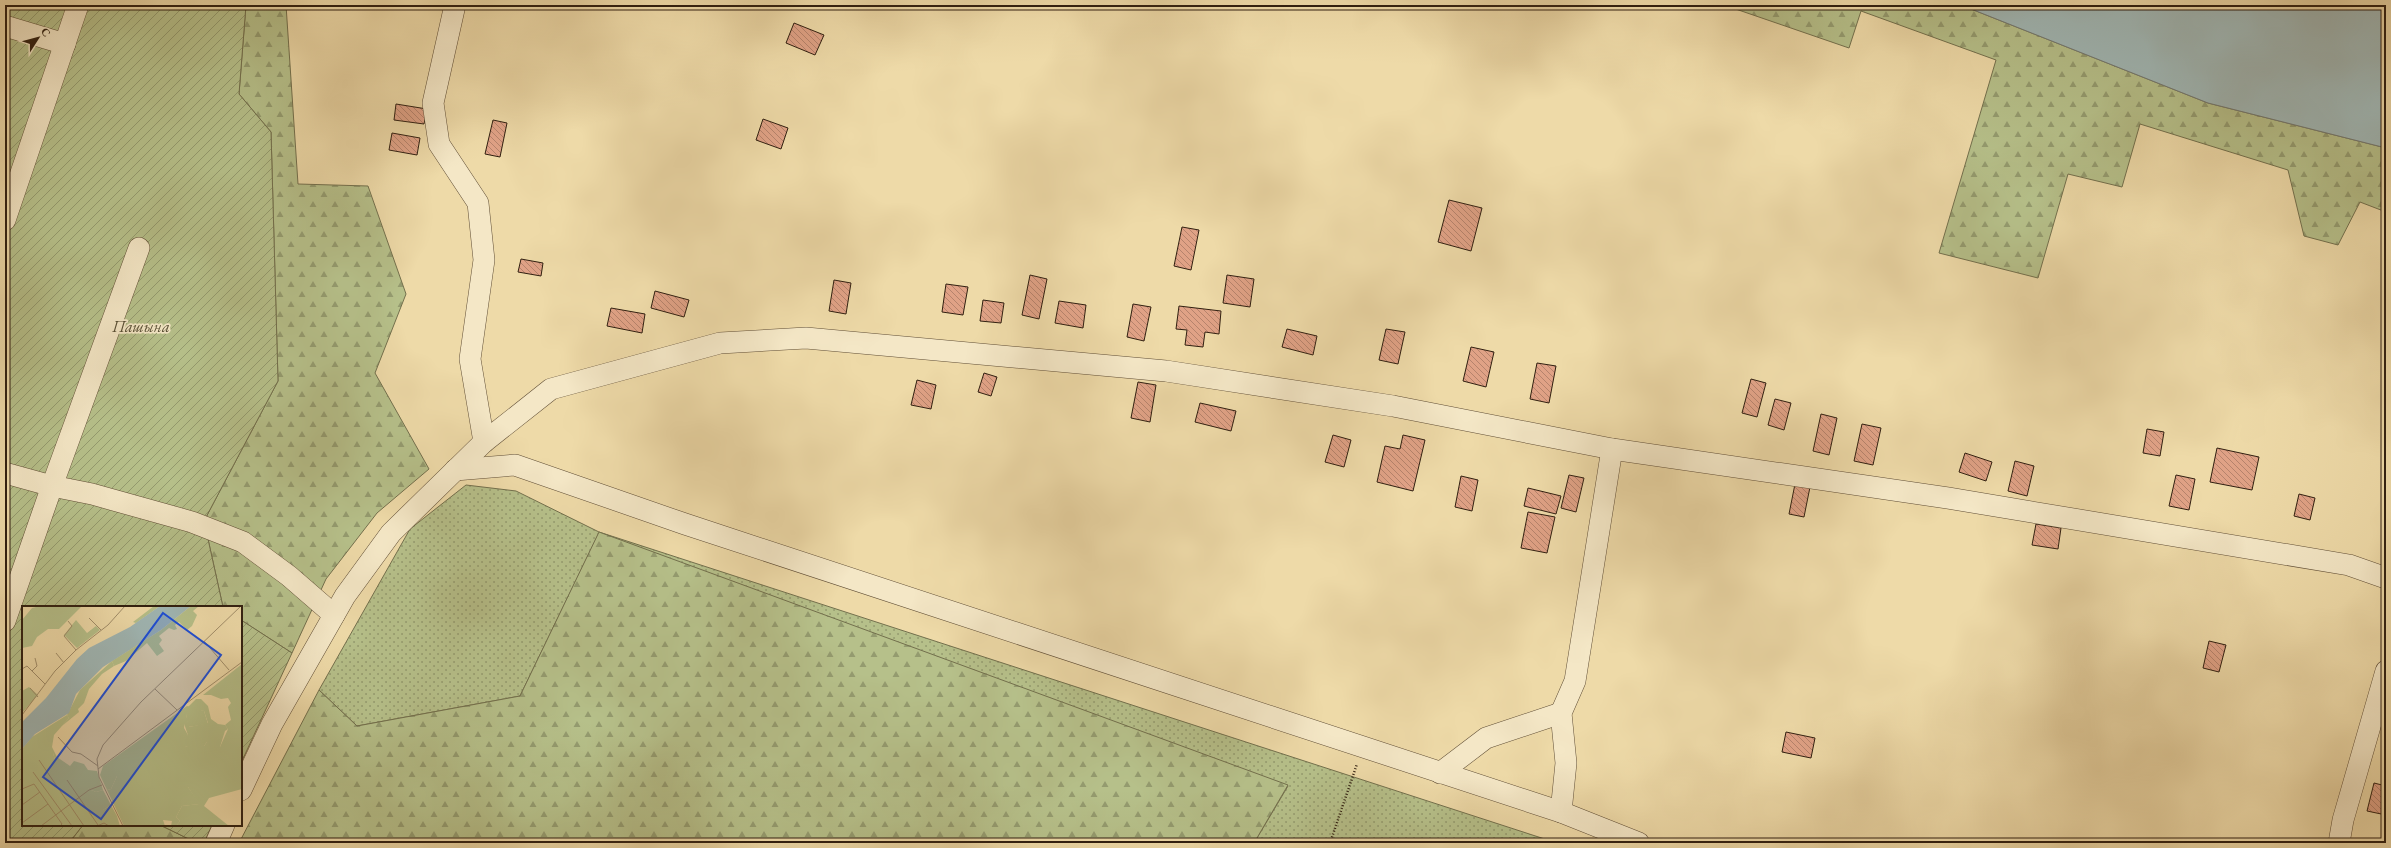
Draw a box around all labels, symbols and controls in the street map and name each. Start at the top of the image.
north arrow [18,18,58,58]
text: С [38,25,54,40]
park label: Пашына [111,316,170,337]
inset map [22,606,242,826]

